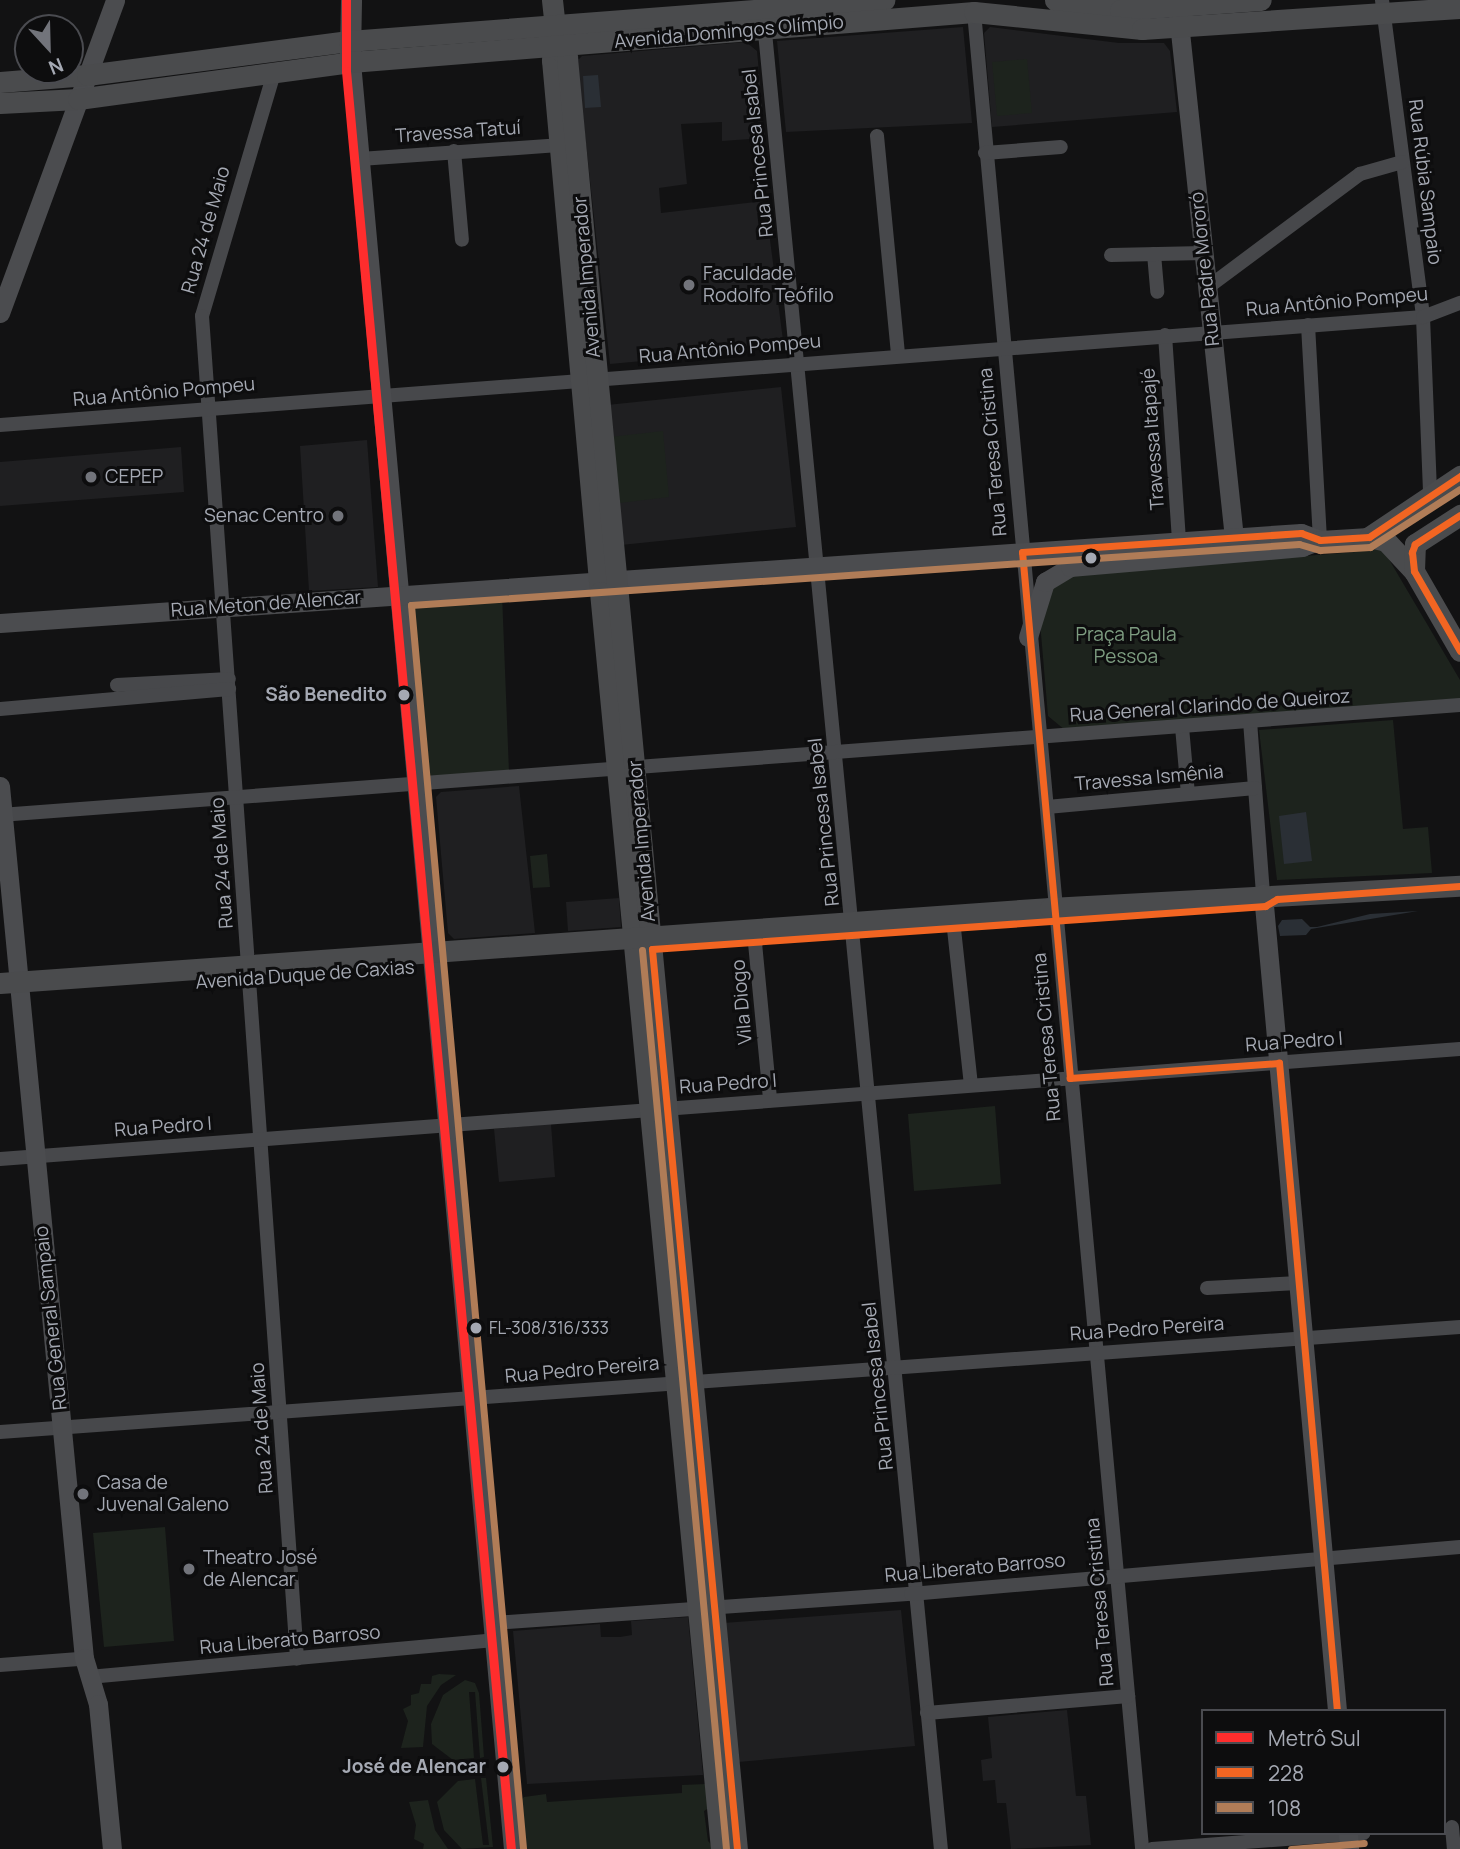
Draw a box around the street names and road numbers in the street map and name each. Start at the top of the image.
street label: Avenida Domingos Olímpio [613,11,845,53]
street label: Rua Princesa Isabel [738,68,778,238]
street label: Rua Rúbia Sampaio [1404,98,1446,266]
street label: Travessa Tatuí [395,116,521,148]
street label: Rua 24 de Maio [177,164,235,296]
street label: Rua Padre Mororó [1186,191,1224,347]
street label: Avenida Imperador [569,195,605,359]
street label: Rua Antônio Pompeu [1245,283,1429,321]
street label: Rua Antônio Pompeu [638,330,822,368]
street label: Rua Teresa Cristina [974,367,1012,537]
street label: Travessa Itapajé [1137,367,1169,511]
street label: Rua Antônio Pompeu [72,373,256,411]
street label: Rua Meton de Alencar [170,586,362,622]
street label: Rua General Clarindo de Queiroz [1069,685,1351,727]
street label: Rua Princesa Isabel [804,737,844,907]
street label: Avenida Imperador [624,759,660,923]
street label: Travessa Ismênia [1074,760,1224,796]
street label: Rua 24 de Maio [206,797,238,929]
street label: Rua Teresa Cristina [1028,952,1066,1122]
street label: Avenida Duque de Caxias [195,956,415,994]
street label: Vila Diogo [727,959,757,1045]
street label: Rua Pedro I [1245,1027,1343,1057]
street label: Rua Pedro I [679,1069,777,1099]
street label: Rua Pedro I [114,1112,212,1142]
street label: Rua General Sampaio [30,1225,72,1411]
street label: Rua Princesa Isabel [858,1301,898,1471]
street label: Rua Pedro Pereira [1069,1312,1225,1346]
street label: Rua Pedro Pereira [504,1352,660,1388]
street label: Rua 24 de Maio [246,1362,278,1494]
street label: Rua Teresa Cristina [1081,1517,1119,1687]
street label: Rua Liberato Barroso [884,1549,1066,1587]
street label: Rua Liberato Barroso [199,1621,381,1659]

